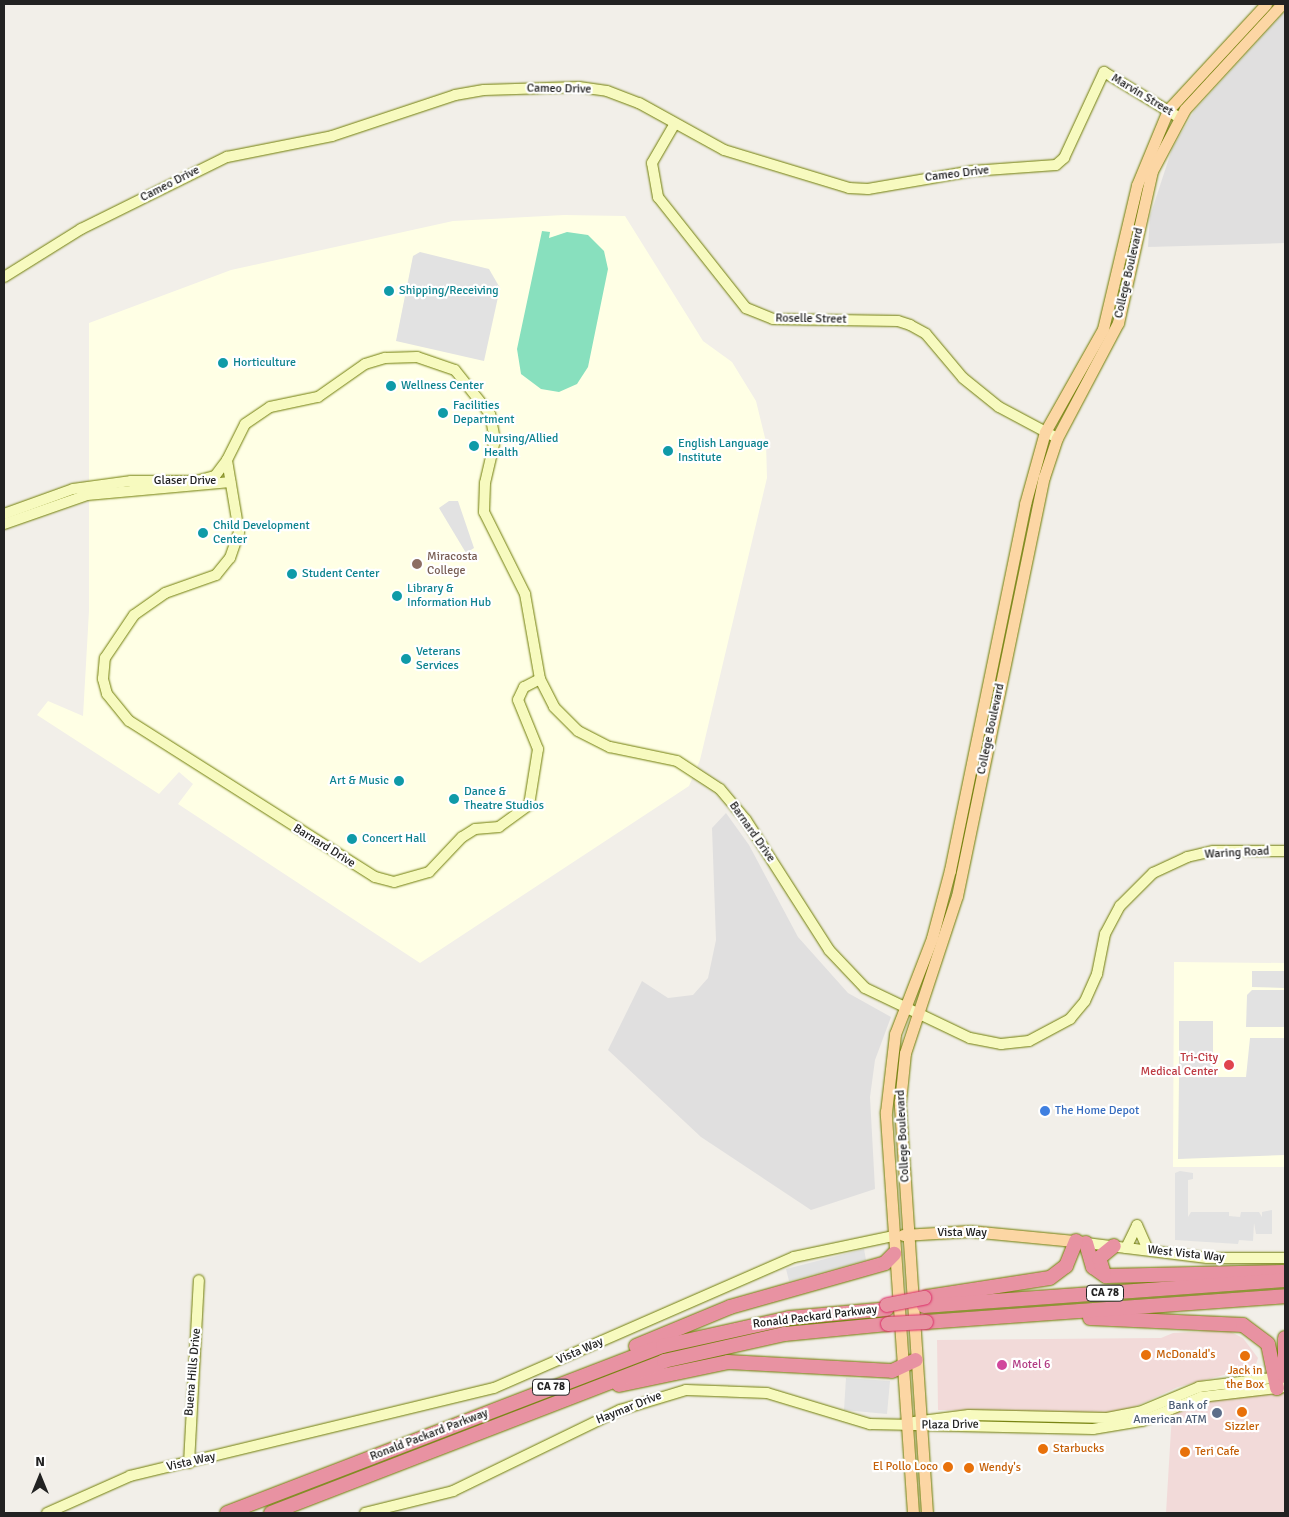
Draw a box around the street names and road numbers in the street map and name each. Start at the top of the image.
street label: Marvin Street [1108,71,1176,119]
street label: Cameo Drive [527,81,591,97]
street label: Cameo Drive [138,163,202,205]
street label: Cameo Drive [924,163,990,185]
street label: College Boulevard [1112,226,1146,320]
street label: Roselle Street [775,311,847,327]
street label: Glaser Drive [154,474,216,488]
street label: College Boulevard [974,682,1008,776]
street label: Barnard Drive [726,799,778,865]
street label: Barnard Drive [290,821,358,871]
street label: Waring Road [1204,844,1270,862]
street label: College Boulevard [893,1089,913,1183]
street label: Vista Way [937,1226,987,1240]
street label: West Vista Way [1147,1243,1225,1265]
road number: CA 78 [1085,1285,1125,1302]
street label: Ronald Packard Parkway [752,1302,878,1332]
street label: Buena Hills Drive [182,1328,204,1416]
street label: Vista Way [554,1334,606,1368]
road number: CA 78 [531,1378,571,1395]
street label: Haymar Drive [594,1388,664,1428]
street label: Ronald Packard Parkway [368,1406,490,1464]
street label: Plaza Drive [921,1417,979,1433]
street label: Vista Way [165,1449,217,1475]

